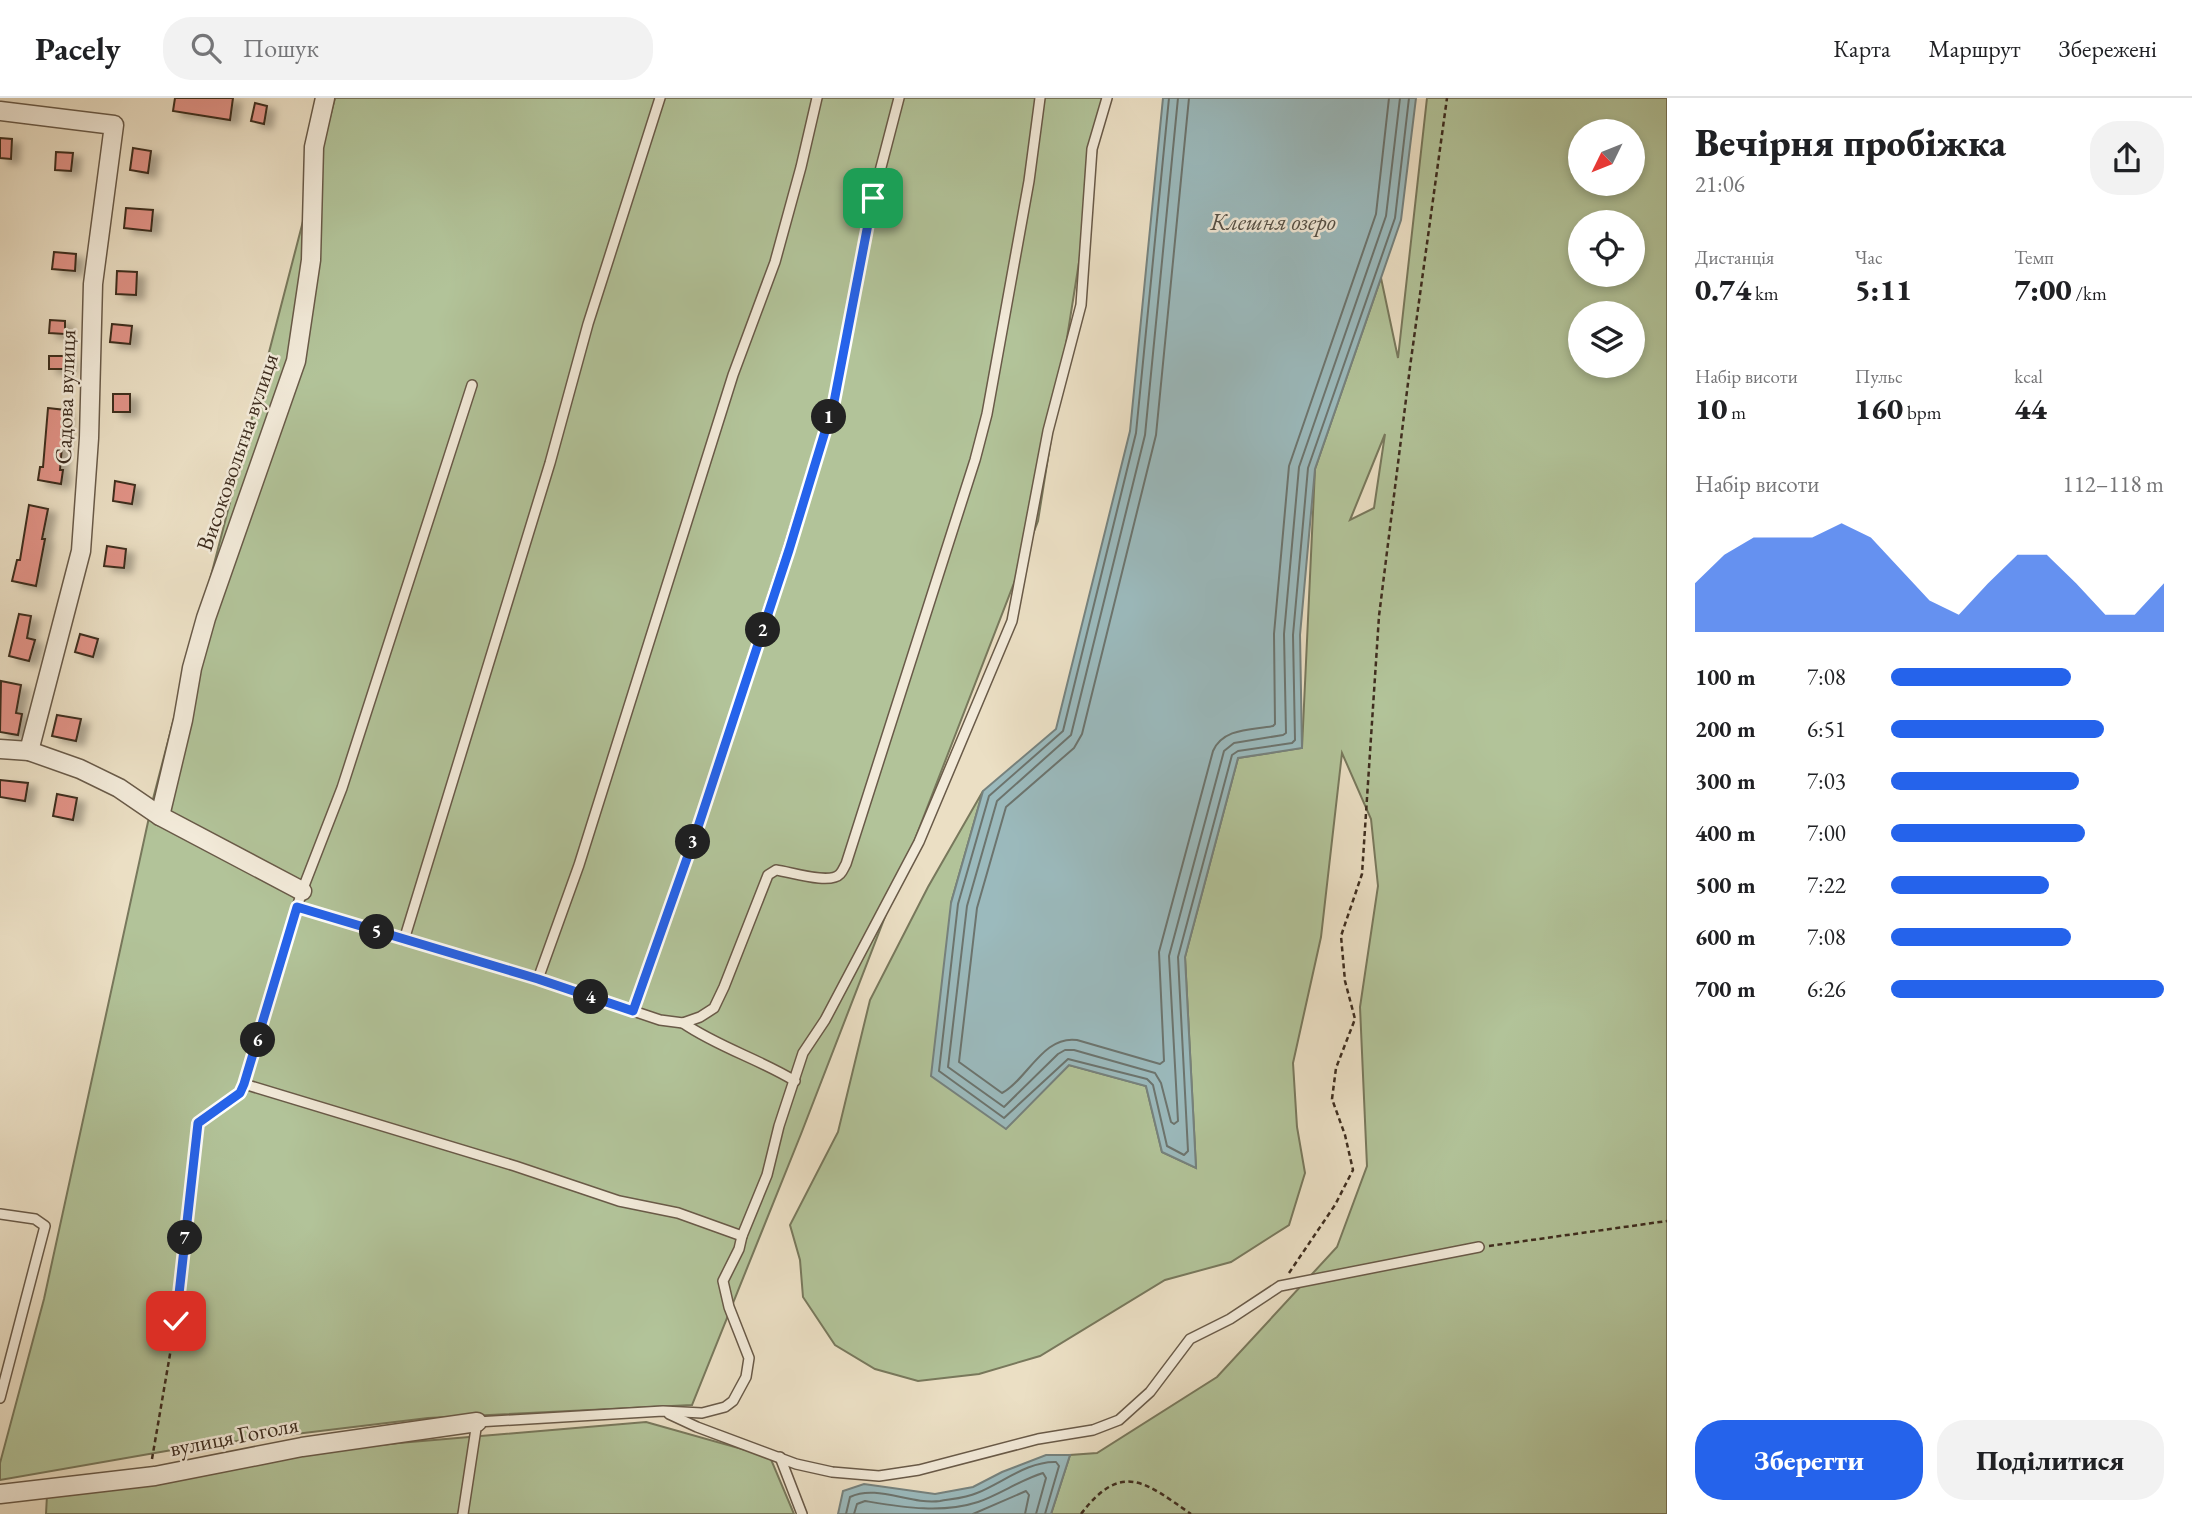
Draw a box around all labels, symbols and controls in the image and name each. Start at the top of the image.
search box [163,17,653,80]
text: Pacely [35,27,121,70]
icon: search [187,29,225,67]
text: Пошук [243,31,319,65]
text: Карта [1833,33,1891,64]
text: Маршрут [1929,33,2021,64]
text: Збережені [2059,33,2157,64]
text: Вечірня пробіжка [1695,118,2006,167]
north arrow [1568,119,1645,196]
map controls [1568,119,1645,378]
button: share [2090,121,2164,195]
pin [843,168,903,228]
text: 21:06 [1695,169,1745,199]
icon: arrive [854,179,892,217]
water label: Клешня озеро [1209,206,1336,237]
button: locate [1568,210,1645,287]
text: Дистанція [1695,245,1774,270]
text: Час [1855,245,1883,270]
text: Темп [2014,245,2054,270]
text: 0.74 [1695,270,1751,309]
text: 5:11 [1855,270,1912,309]
text: 7:00 [2014,270,2072,309]
text: km [1751,281,1779,306]
text: /km [2072,281,2107,306]
button: layers [1568,301,1645,378]
street label: Садова вулиця [48,329,82,465]
street label: Високовольтна вулиця [189,349,285,555]
text: Набір висоти [1695,364,1798,389]
text: Пульс [1855,364,1903,389]
text: kcal [2014,364,2043,389]
text: 10 [1695,389,1727,428]
text: 160 [1855,389,1903,428]
text: 44 [2014,389,2047,428]
pin: 1 [812,400,846,434]
text: m [1727,400,1746,425]
text: bpm [1903,400,1942,425]
text: 1 [823,404,834,429]
text: Набір висоти [1695,469,1819,499]
text: 112–118 m [2063,469,2164,499]
pin: 2 [746,612,780,648]
text: 2 [757,617,768,642]
text: 100 m [1695,662,1756,692]
text: 7:08 [1807,662,1846,692]
text: 200 m [1695,714,1756,744]
text: 6:51 [1807,714,1846,744]
text: 300 m [1695,766,1756,796]
text: 7:03 [1807,766,1846,796]
text: 400 m [1695,818,1756,848]
text: 7:00 [1807,818,1846,848]
pin: 3 [676,824,710,860]
text: 3 [687,829,698,854]
text: 500 m [1695,870,1756,900]
text: 7:22 [1807,870,1846,900]
pin: 5 [360,914,394,950]
text: 5 [371,919,382,944]
text: 600 m [1695,922,1756,952]
text: 7:08 [1807,922,1846,952]
text: 700 m [1695,974,1756,1004]
text: 6:26 [1807,974,1846,1004]
pin: 4 [574,979,608,1014]
text: 4 [585,984,596,1009]
pin: 6 [240,1023,276,1058]
text: 6 [252,1027,263,1052]
pin: 7 [168,1220,202,1256]
text: 7 [179,1225,190,1250]
pin [146,1291,206,1351]
icon: check [157,1302,195,1340]
street label: вулиця Гоголя [167,1409,301,1463]
button: Зберегти [1695,1420,1923,1500]
button: Поділитися [1937,1420,2164,1500]

